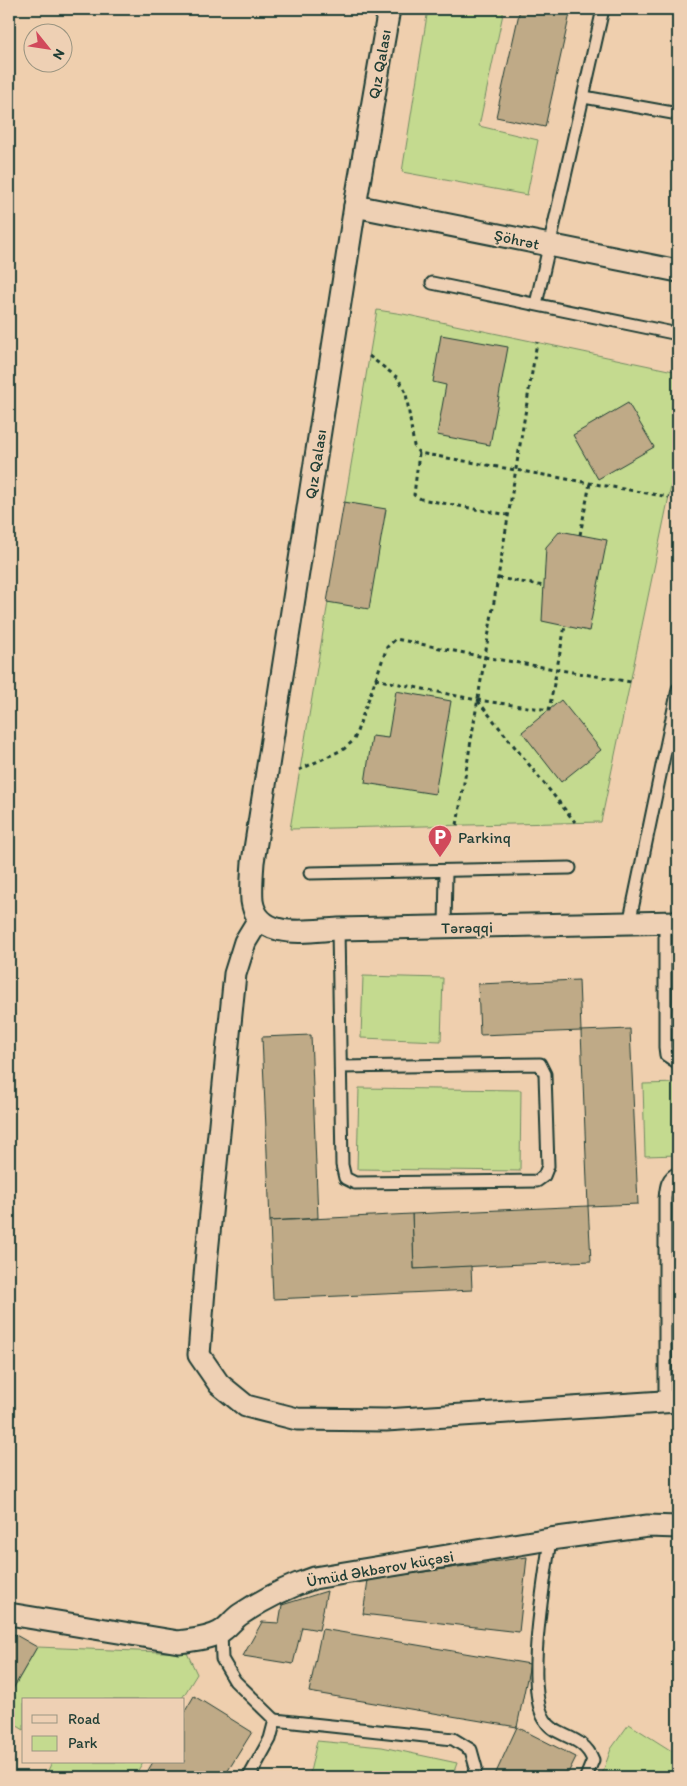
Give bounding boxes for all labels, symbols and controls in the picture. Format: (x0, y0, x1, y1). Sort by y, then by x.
north arrow (22, 22, 72, 72)
street label: Qız Qalası (364, 28, 395, 100)
text: N (49, 46, 69, 63)
street label: Şöhrət (492, 225, 541, 254)
street label: Qız Qalası (301, 428, 330, 500)
parking icon: Parkinq (427, 824, 453, 858)
place label: Parkinq (458, 828, 511, 847)
street label: Tərəqqi (441, 918, 493, 937)
street label: Ümüd Əkbərov küçəsi (305, 1546, 455, 1591)
legend (22, 1698, 185, 1764)
text: Road (68, 1710, 101, 1728)
text: Park (68, 1734, 98, 1752)

